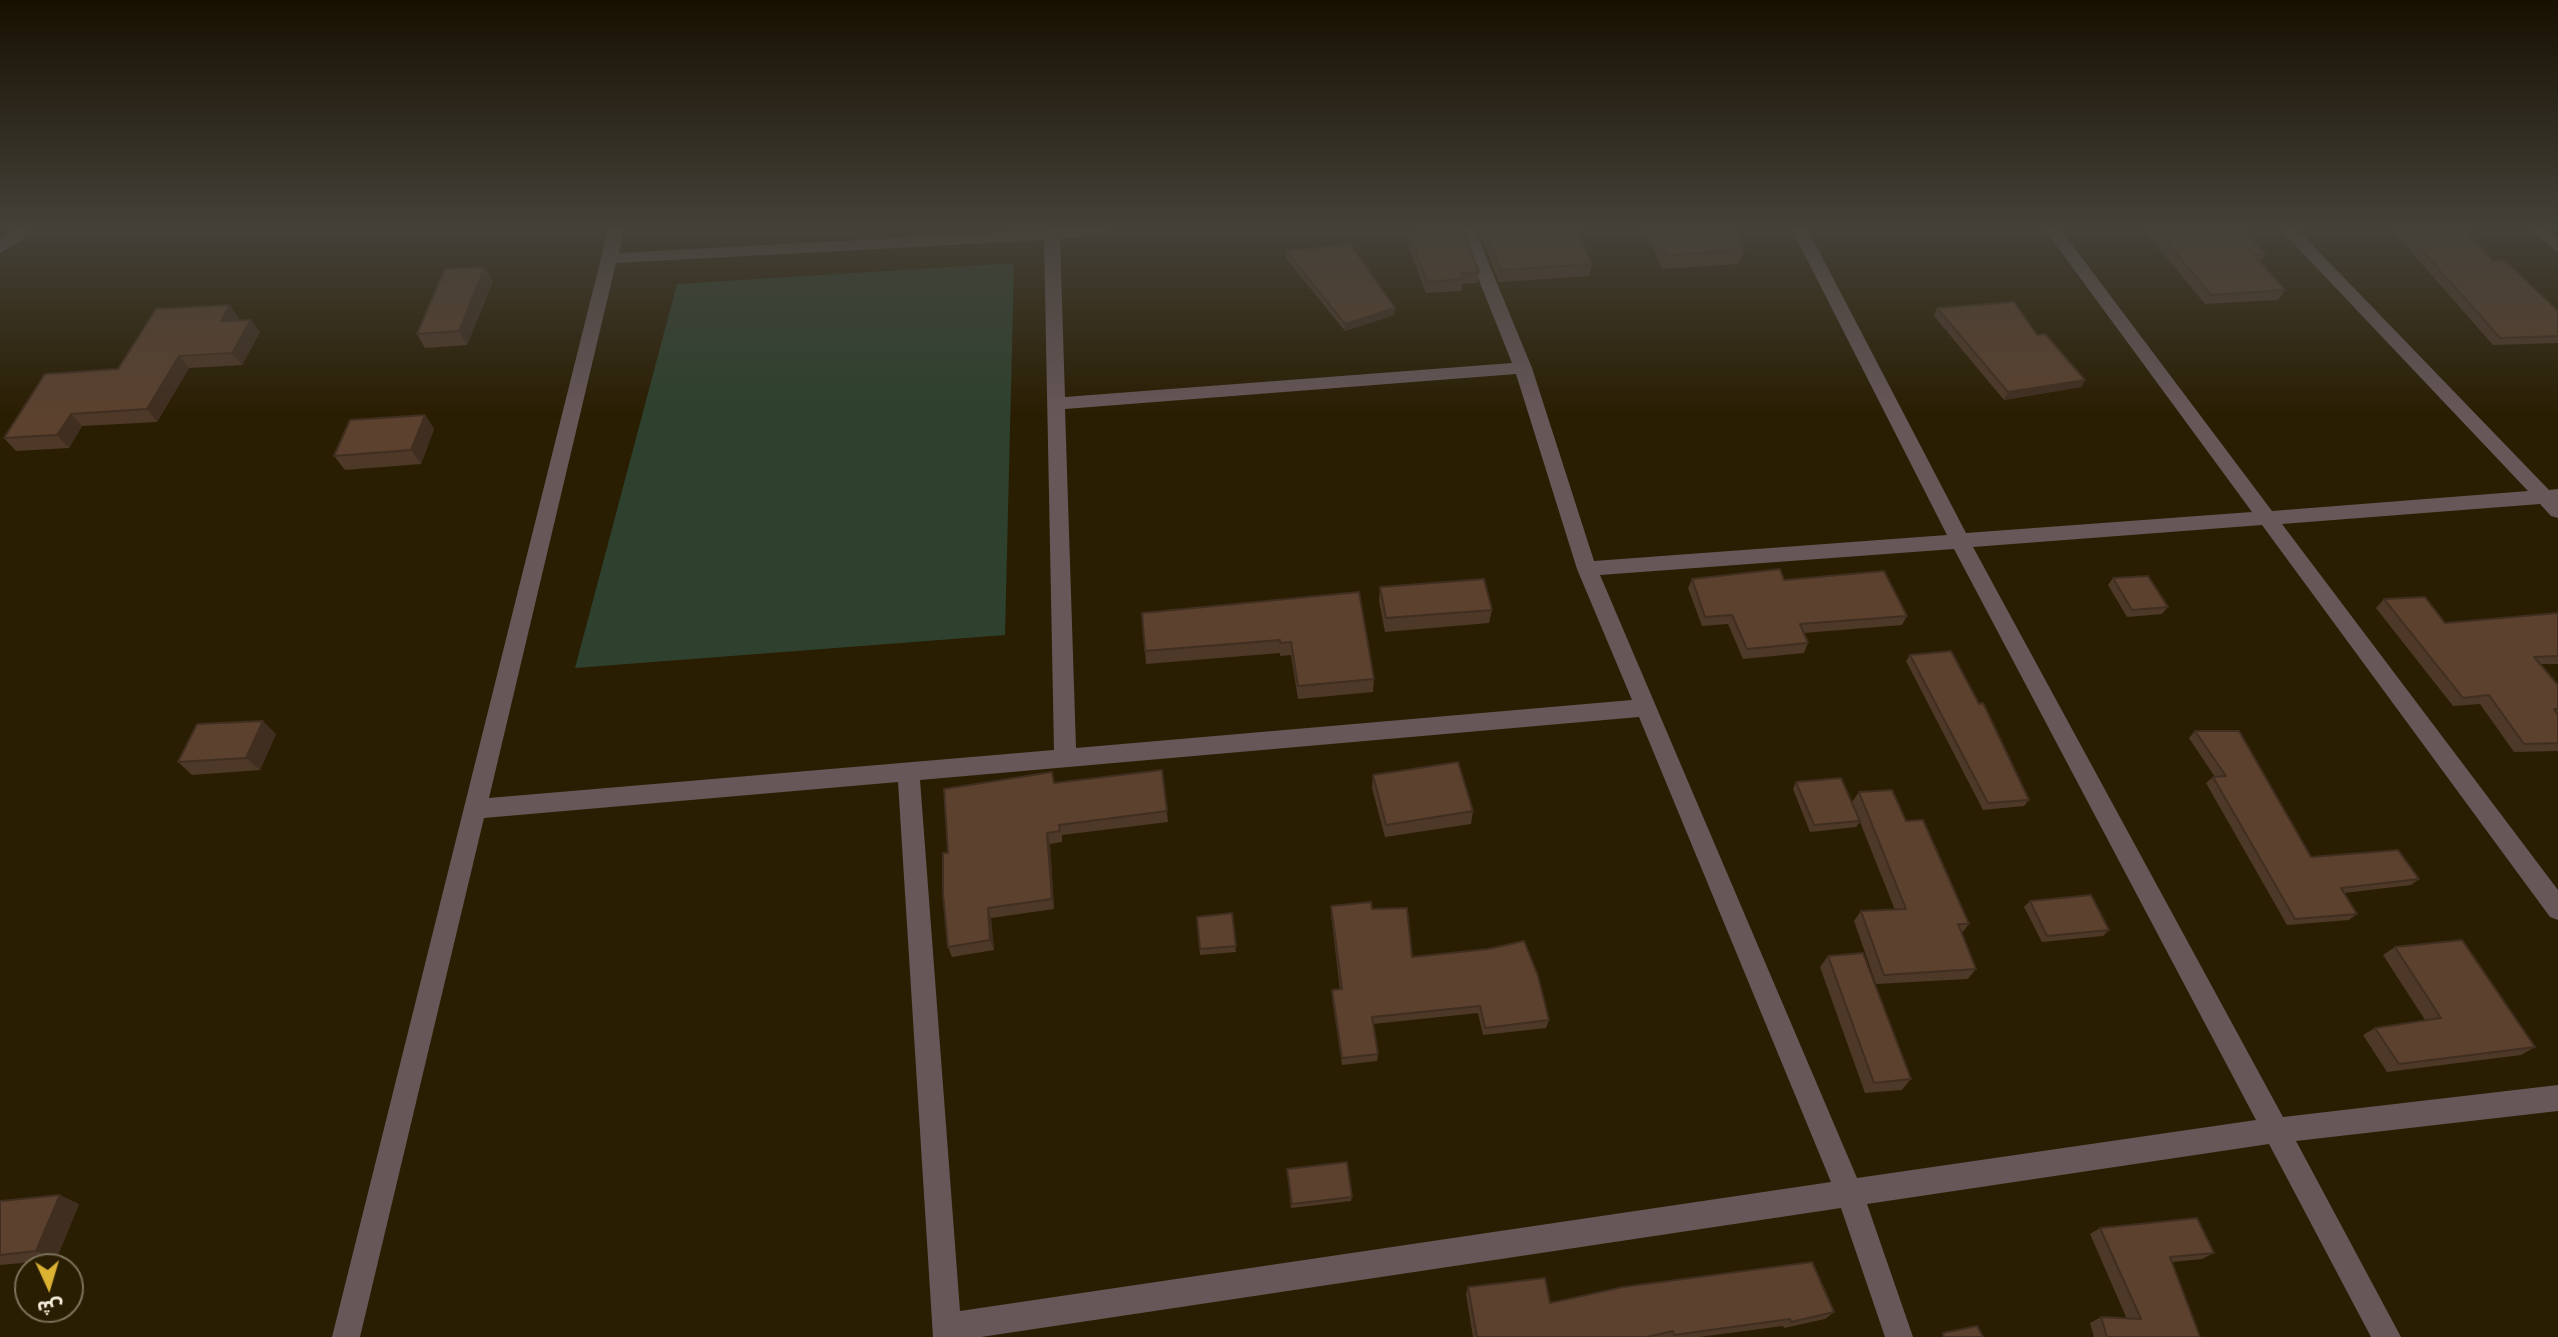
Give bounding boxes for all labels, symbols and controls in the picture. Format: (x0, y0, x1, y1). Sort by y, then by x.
north arrow (14, 1253, 84, 1323)
text: ش (37, 1295, 64, 1320)

